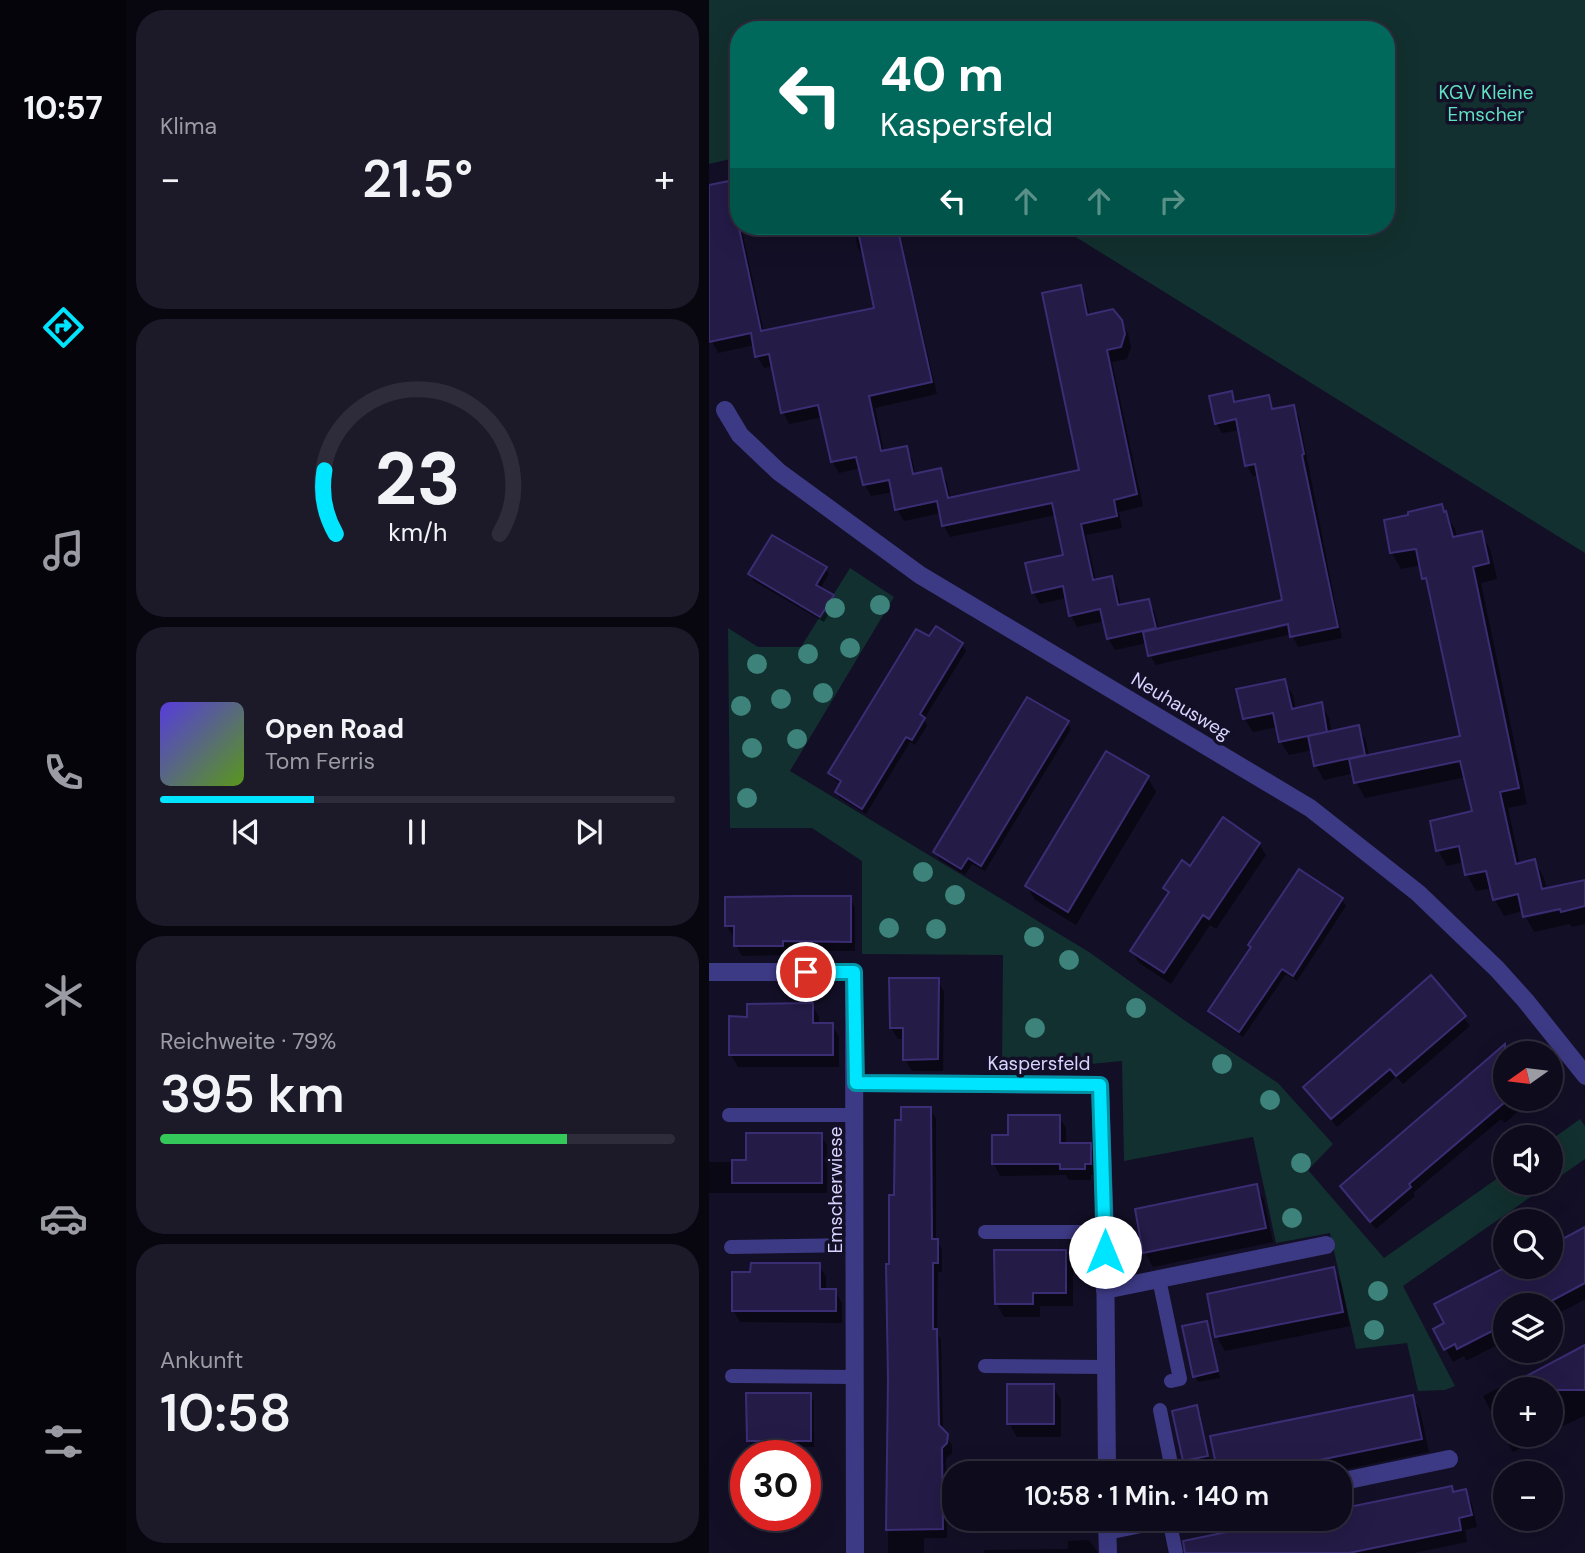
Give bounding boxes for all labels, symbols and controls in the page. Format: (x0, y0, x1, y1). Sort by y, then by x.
text: 40 m (880, 42, 1004, 106)
icon: left (765, 49, 856, 140)
park label: KGV Kleine Emscher (1439, 80, 1533, 127)
text: 10:57 (23, 87, 103, 129)
text: Kaspersfeld (880, 104, 1053, 146)
text: Klima (160, 111, 217, 141)
text: 21.5° (362, 145, 473, 213)
text: − (160, 154, 181, 204)
text: + (654, 154, 675, 204)
icon: left (934, 182, 972, 220)
icon: ahead (1007, 182, 1045, 220)
icon: ahead (1080, 182, 1118, 220)
icon: right (1153, 182, 1191, 220)
icon: directions (39, 303, 88, 352)
text: 23 (375, 432, 460, 527)
text: km/h (388, 516, 447, 549)
icon: music (39, 526, 88, 575)
street label: Neuhausweg (1127, 667, 1236, 746)
text: Open Road (265, 712, 404, 746)
text: Tom Ferris (265, 746, 375, 776)
icon: phone (39, 748, 88, 797)
icon: previous (227, 813, 265, 851)
icon: pause (398, 813, 436, 851)
icon: next (570, 813, 608, 851)
pin (776, 942, 836, 1002)
icon: arrive (787, 953, 825, 991)
icon: climate (39, 971, 88, 1020)
text: Reichweite · 79% (160, 1026, 336, 1056)
north arrow (1493, 1041, 1563, 1111)
map controls (1493, 1041, 1563, 1531)
street label: Kaspersfeld (988, 1051, 1090, 1076)
text: 395 km (160, 1060, 345, 1128)
button: sound (1493, 1125, 1563, 1195)
street label: Emscherwiese (823, 1127, 848, 1254)
icon: car (39, 1194, 88, 1243)
button: search (1493, 1209, 1563, 1279)
position arrow (1068, 1215, 1142, 1289)
button: layers (1493, 1293, 1563, 1363)
text: Ankunft (160, 1345, 243, 1375)
button: + (1493, 1377, 1563, 1447)
text: 10:58 (160, 1379, 291, 1447)
icon: filters (39, 1417, 88, 1466)
speed limit sign: 30 (730, 1440, 821, 1531)
button: − (1493, 1461, 1563, 1531)
text: 10:58 · 1 Min. · 140 m (1025, 1479, 1269, 1513)

